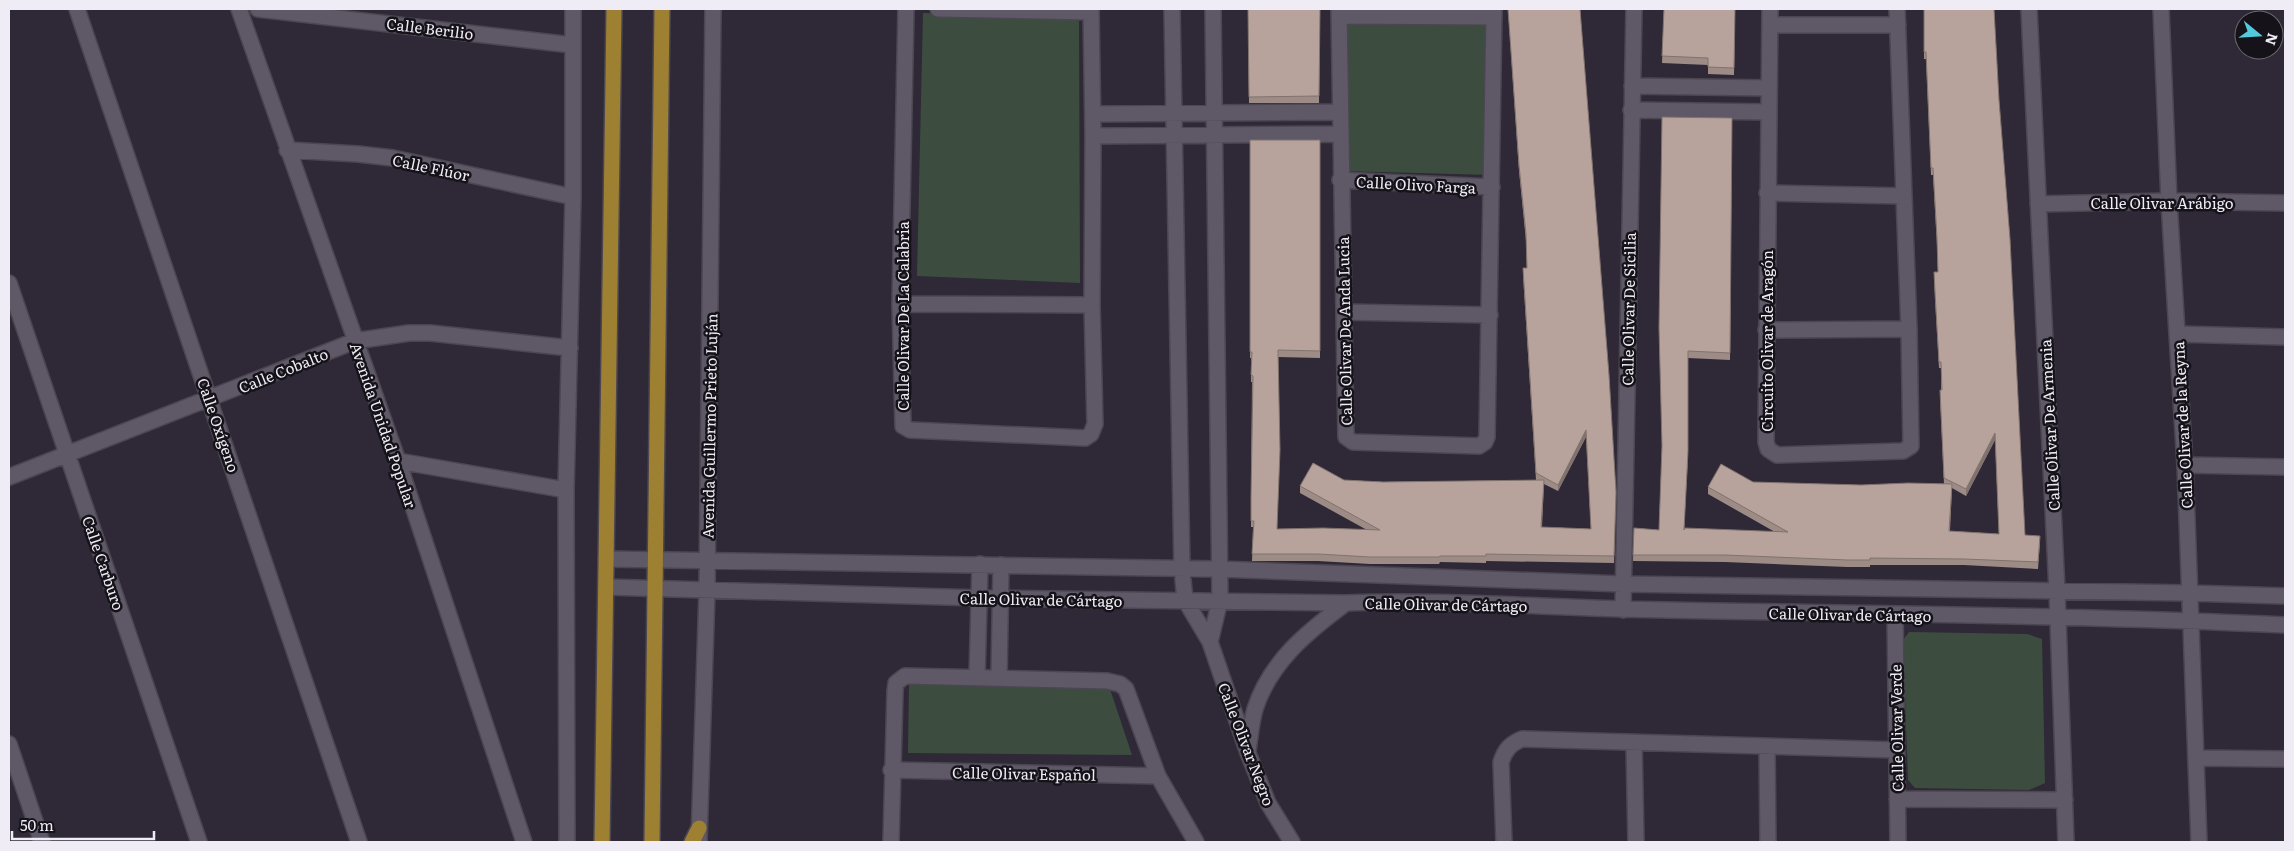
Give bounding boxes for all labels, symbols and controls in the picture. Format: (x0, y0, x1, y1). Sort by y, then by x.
north arrow (2234, 10, 2284, 60)
street label: Calle Berilio (385, 11, 475, 45)
text: N (2261, 31, 2284, 48)
street label: Calle Flúor (390, 148, 472, 186)
street label: Calle Olivo Farga (1355, 169, 1478, 199)
street label: Calle Olivar Arábigo (2090, 191, 2234, 214)
street label: Calle Olivar De La Calabria (891, 220, 914, 411)
street label: Calle Olivar De Sicilia (1615, 231, 1641, 386)
street label: Calle Olivar De Anda Lucia (1331, 235, 1357, 426)
street label: Circuito Olivar de Aragón (1755, 250, 1778, 432)
street label: Avenida Guillermo Prieto Luján (696, 313, 722, 539)
street label: Calle Olivar De Armenia (2033, 338, 2065, 511)
street label: Avenida Unidad Popular (345, 339, 423, 511)
street label: Calle Olivar de la Reyna (2166, 340, 2198, 509)
street label: Calle Cobalto (235, 342, 331, 398)
street label: Calle Oxígeno (192, 375, 246, 475)
street label: Calle Carburo (77, 513, 131, 613)
street label: Calle Olivar de Cártago (959, 586, 1123, 612)
street label: Calle Olivar de Cártago (1364, 591, 1528, 617)
street label: Calle Olivar de Cártago (1768, 601, 1932, 627)
street label: Calle Olivar Verde (1883, 664, 1909, 792)
street label: Calle Olivar Negro (1213, 679, 1281, 809)
street label: Calle Olivar Español (952, 760, 1096, 786)
scale bar (12, 808, 155, 840)
text: 50 m (20, 813, 54, 836)

